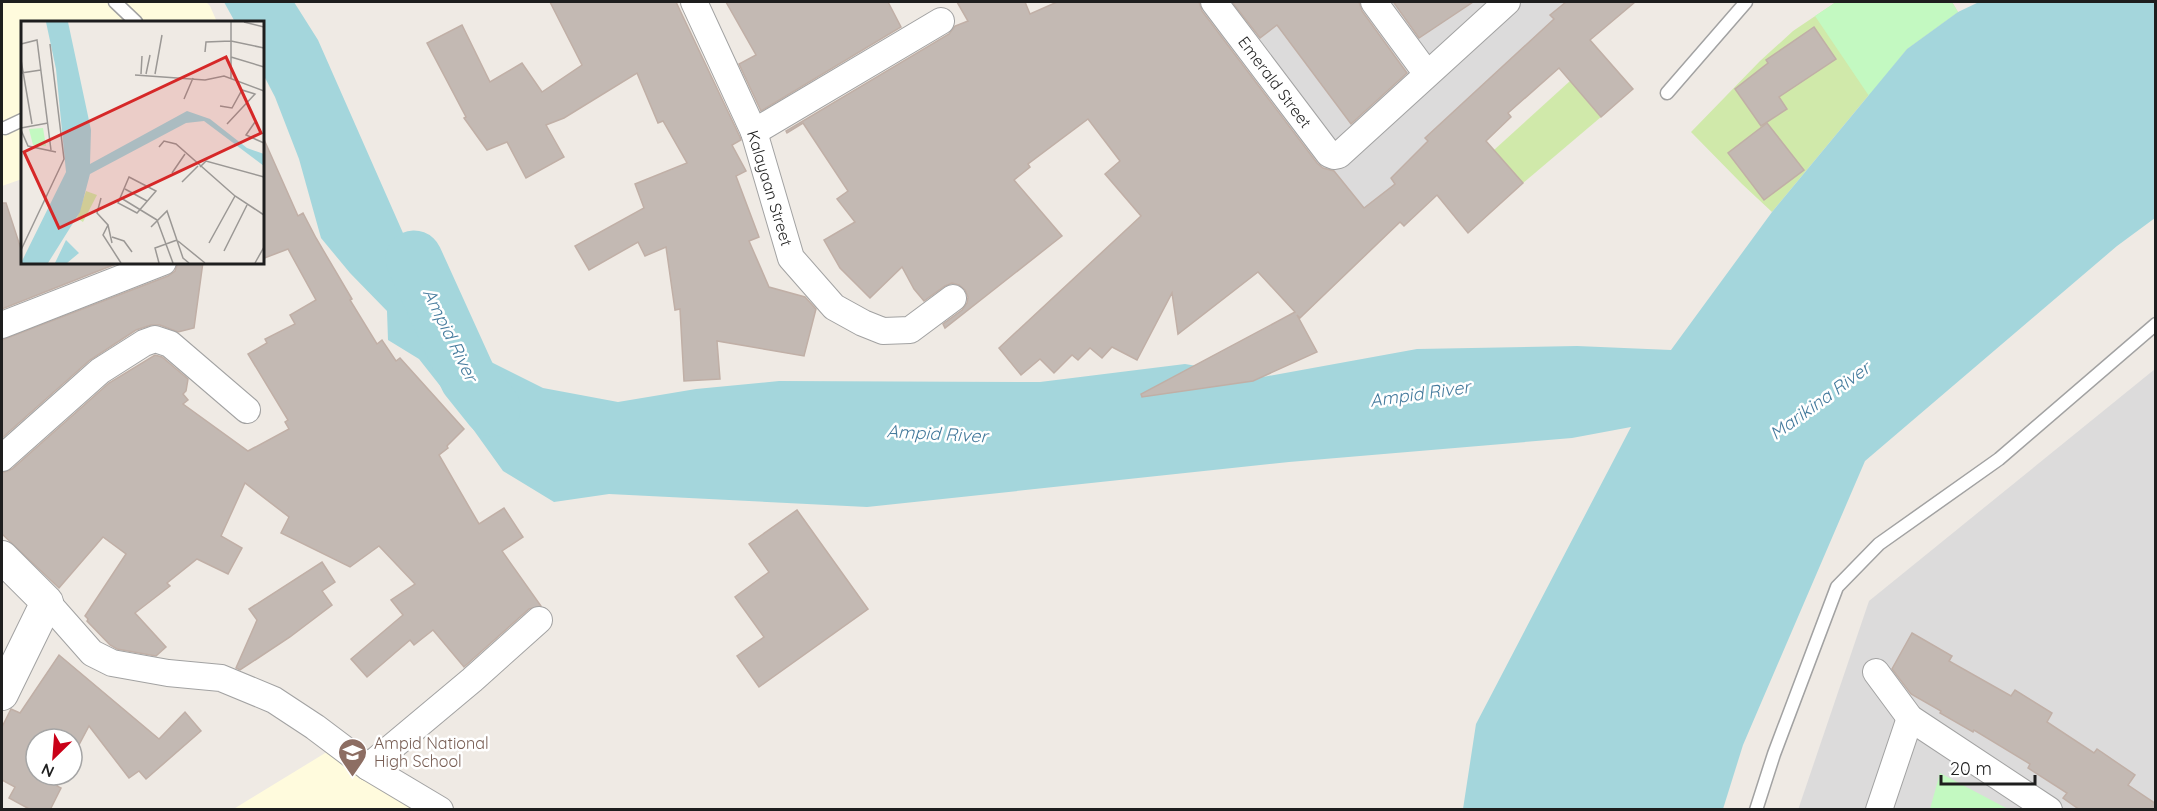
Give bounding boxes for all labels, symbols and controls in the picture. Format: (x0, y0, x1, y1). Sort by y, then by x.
inset map (21, 21, 264, 264)
street label: Emerald Street (1234, 32, 1316, 132)
street label: Kalayaan Street (743, 128, 797, 248)
water label: Ampid River (418, 284, 484, 387)
water label: Marikina River (1765, 355, 1876, 445)
water label: Ampid River (1368, 375, 1474, 412)
water label: Ampid River (886, 419, 990, 448)
north arrow (24, 727, 84, 787)
place label: Ampid National High School (374, 733, 489, 771)
school or university icon: Ampid National High School (337, 736, 369, 778)
scale bar (1941, 748, 2036, 786)
text: 20 m (1950, 757, 1992, 780)
text: N (38, 759, 57, 782)

